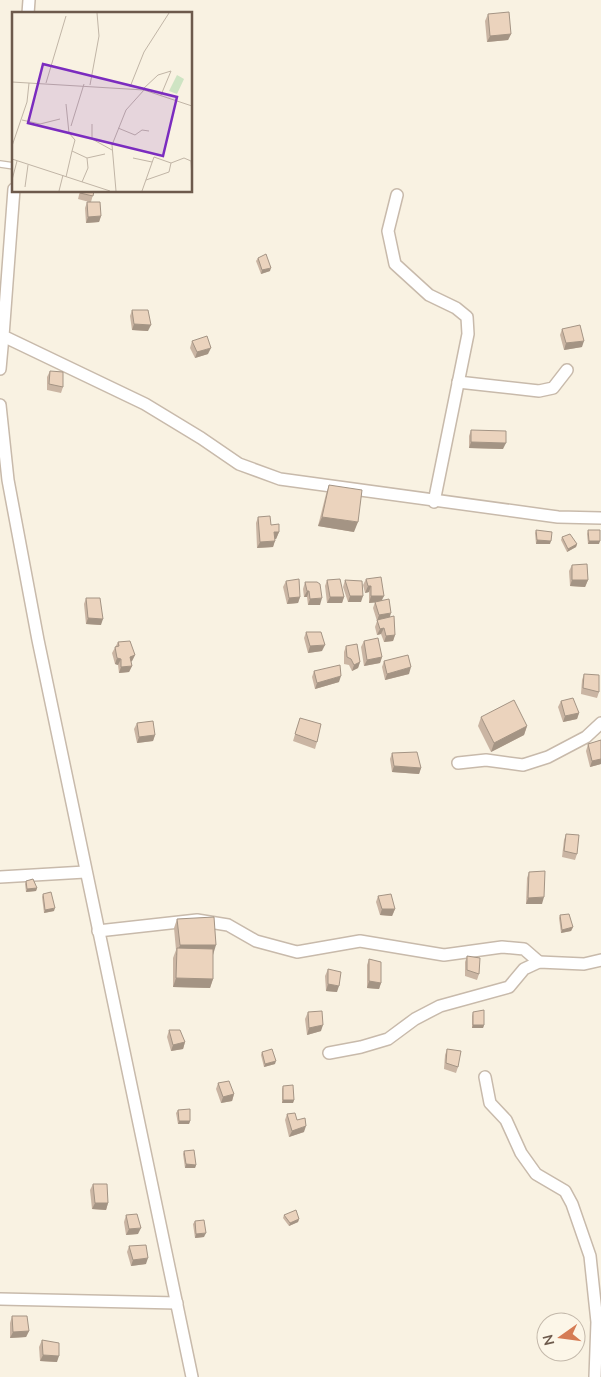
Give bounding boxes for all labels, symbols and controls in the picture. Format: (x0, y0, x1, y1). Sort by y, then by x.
inset map (12, 12, 192, 192)
north arrow (536, 1312, 586, 1362)
text: N (538, 1333, 558, 1347)

